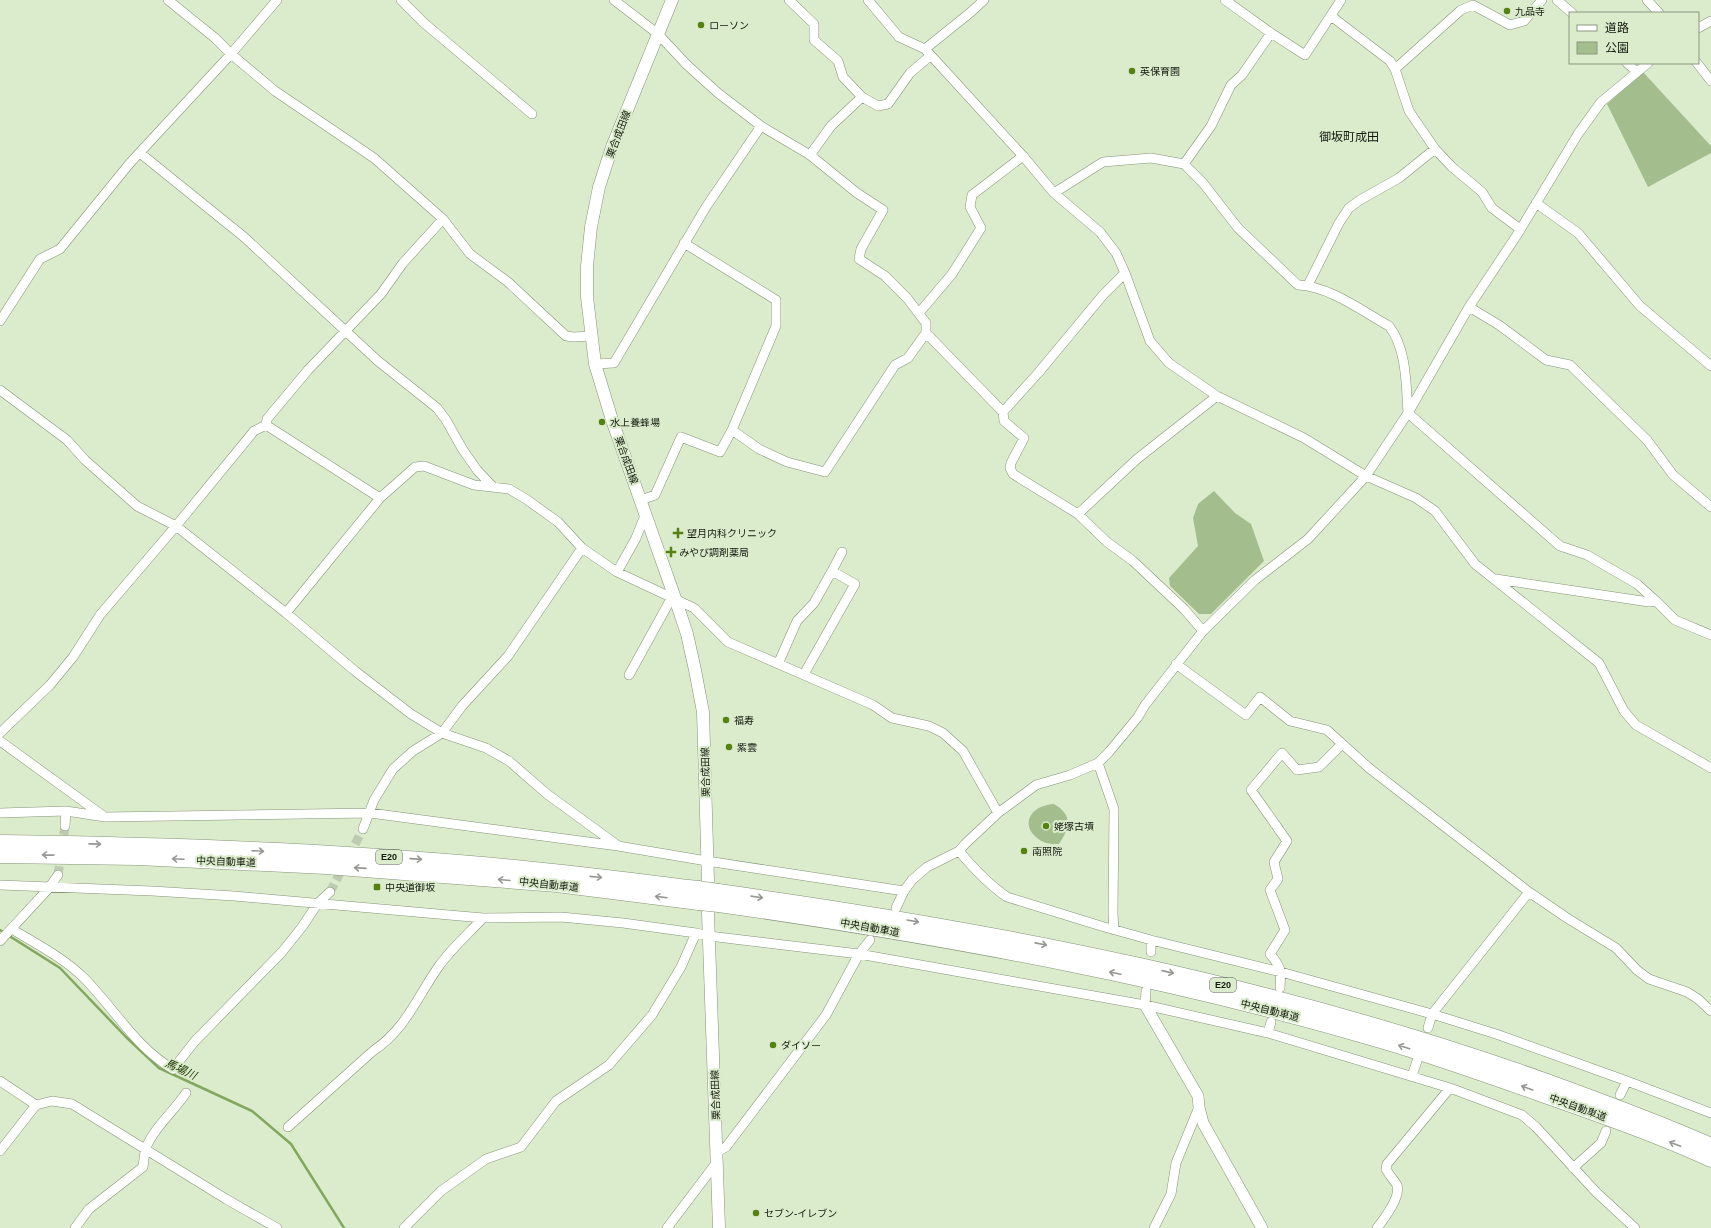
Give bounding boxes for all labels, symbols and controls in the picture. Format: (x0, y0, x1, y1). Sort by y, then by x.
marker: 九品寺 (1502, 6, 1512, 16)
place label: 九品寺 (1515, 6, 1545, 17)
legend (1569, 12, 1699, 64)
marker: ローソン (696, 20, 706, 30)
place label: ローソン (709, 20, 749, 31)
text: 道路 (1605, 21, 1629, 35)
text: 公園 (1605, 41, 1629, 55)
marker: 英保育園 (1127, 66, 1137, 76)
place label: 英保育園 (1140, 66, 1180, 77)
street label: 栗合成田線 (604, 109, 633, 159)
district label: 御坂町成田 (1319, 130, 1379, 144)
marker: 水上養蜂場 (597, 417, 607, 427)
place label: 水上養蜂場 (610, 417, 660, 428)
street label: 栗合成田線 (613, 435, 640, 486)
marker: 望月内科クリニック (672, 527, 684, 539)
place label: 望月内科クリニック (687, 528, 777, 539)
marker: みやび調剤薬局 (666, 547, 676, 557)
place label: みやび調剤薬局 (679, 547, 749, 558)
marker: 福寿 (721, 715, 731, 725)
place label: 福寿 (734, 715, 754, 726)
marker: 紫雲 (724, 742, 734, 752)
place label: 紫雲 (737, 742, 757, 753)
street label: 栗合成田線 (700, 747, 711, 797)
marker: 姥塚古墳 (1041, 821, 1051, 831)
place label: 姥塚古墳 (1054, 821, 1094, 832)
one-way arrow (88, 840, 101, 848)
marker: 南照院 (1019, 846, 1029, 856)
place label: 南照院 (1032, 846, 1062, 857)
one-way arrow (251, 847, 264, 854)
road number: E20 (376, 850, 402, 864)
one-way arrow (42, 851, 55, 859)
one-way arrow (172, 855, 185, 863)
street label: 中央自動車道 (196, 855, 256, 868)
one-way arrow (409, 856, 422, 863)
one-way arrow (354, 865, 367, 872)
one-way arrow (589, 874, 602, 881)
one-way arrow (498, 876, 511, 883)
street label: 中央自動車道 (519, 876, 579, 893)
marker: 中央道御坂 (372, 882, 382, 892)
place label: 中央道御坂 (385, 882, 435, 893)
one-way arrow (655, 893, 668, 901)
one-way arrow (750, 893, 763, 901)
street label: 中央自動車道 (839, 917, 900, 938)
one-way arrow (906, 917, 919, 925)
one-way arrow (1034, 941, 1047, 949)
one-way arrow (1161, 968, 1174, 976)
one-way arrow (1109, 969, 1122, 977)
road number: E20 (1210, 978, 1236, 992)
street label: 中央自動車道 (1239, 998, 1300, 1023)
marker: ダイソー (768, 1040, 778, 1050)
place label: ダイソー (781, 1040, 821, 1051)
one-way arrow (1398, 1043, 1411, 1050)
water label: 馬場川 (164, 1057, 199, 1082)
street label: 栗合成田線 (709, 1070, 722, 1120)
one-way arrow (1521, 1084, 1533, 1092)
street label: 中央自動車道 (1548, 1092, 1608, 1123)
one-way arrow (1669, 1139, 1681, 1147)
marker: セブン-イレブン (751, 1208, 761, 1218)
place label: セブン-イレブン (764, 1208, 837, 1219)

